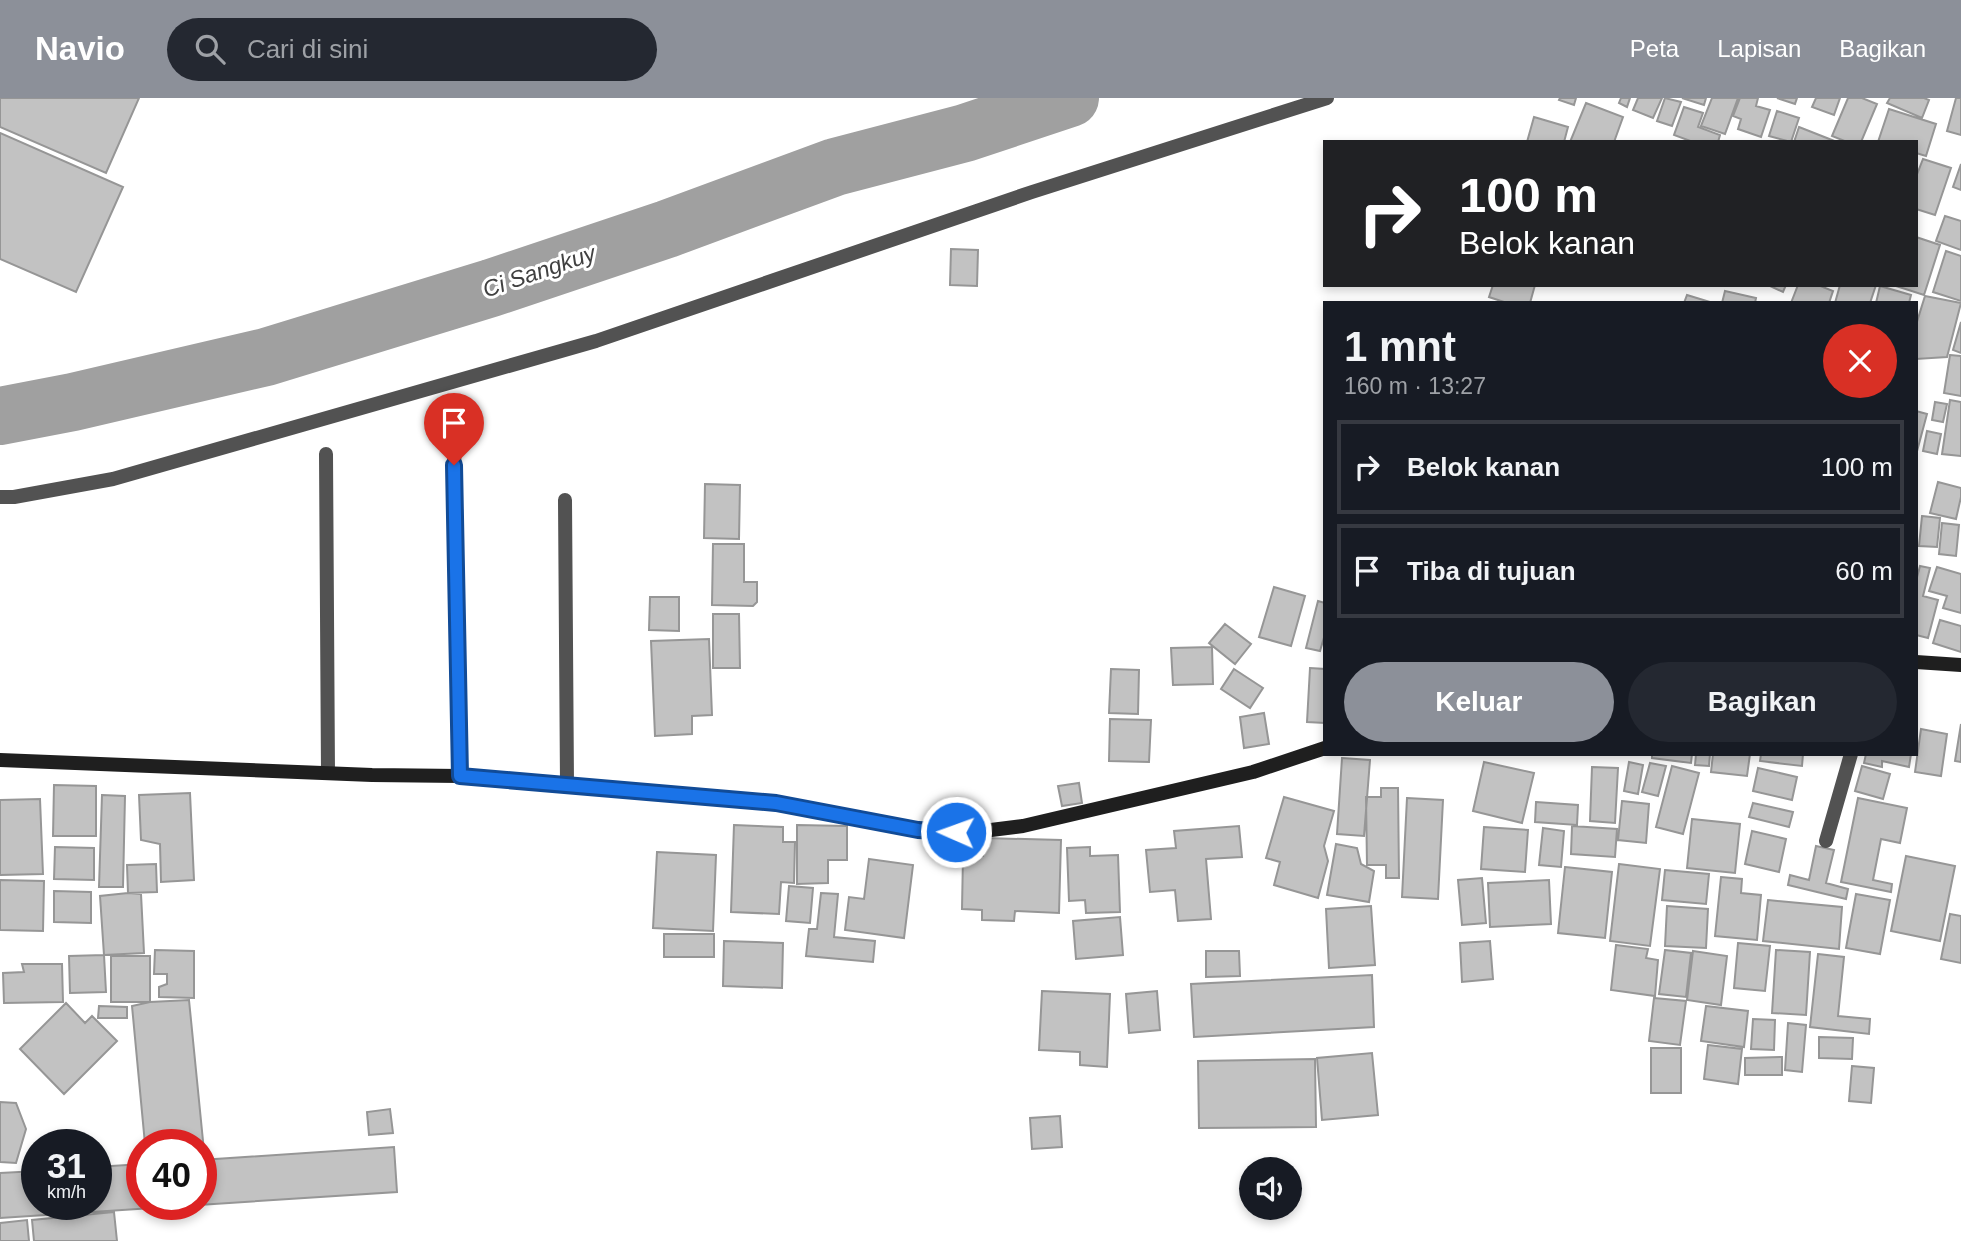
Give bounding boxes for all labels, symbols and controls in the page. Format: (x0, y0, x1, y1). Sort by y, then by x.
search box (167, 18, 657, 81)
text: Navio (35, 30, 125, 67)
icon: search (191, 30, 229, 68)
text: Cari di sini (247, 34, 368, 64)
text: Peta (1630, 35, 1679, 62)
text: Lapisan (1717, 35, 1801, 62)
text: Bagikan (1839, 35, 1926, 62)
icon: right (1344, 168, 1435, 259)
text: 100 m (1459, 168, 1598, 222)
text: Belok kanan (1459, 225, 1635, 261)
water label: Ci Sangkuy (479, 239, 600, 302)
text: 1 mnt (1344, 323, 1456, 370)
button: close (1823, 324, 1897, 398)
text: 160 m · 13:27 (1344, 373, 1486, 399)
pin (424, 393, 484, 465)
icon: arrive (435, 404, 473, 442)
icon: right (1348, 448, 1386, 486)
text: Belok kanan (1407, 452, 1560, 482)
text: 100 m (1821, 452, 1893, 482)
icon: arrive (1348, 552, 1386, 590)
text: Tiba di tujuan (1407, 556, 1576, 586)
text: 60 m (1835, 556, 1893, 586)
button: Keluar (1344, 662, 1614, 742)
button: Bagikan (1628, 662, 1897, 742)
position arrow (919, 795, 993, 869)
speed limit sign: 40 (126, 1129, 217, 1220)
text: 31 (47, 1146, 86, 1185)
map controls (1239, 1157, 1302, 1220)
button: sound (1239, 1157, 1302, 1220)
text: km/h (47, 1182, 86, 1202)

